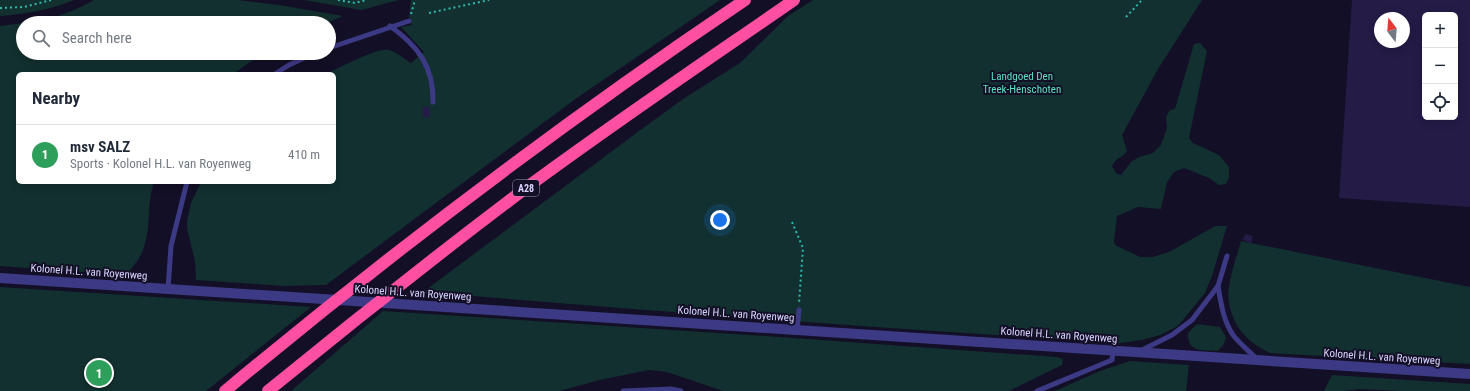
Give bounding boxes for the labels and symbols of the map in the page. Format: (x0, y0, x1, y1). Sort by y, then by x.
north arrow (1374, 12, 1410, 48)
park label: Landgoed Den Treek-Henschoten (983, 70, 1061, 96)
road number: A28 (513, 180, 539, 196)
your location (710, 210, 730, 230)
street label: Kolonel H.L. van Royenweg (30, 261, 148, 283)
street label: Kolonel H.L. van Royenweg (354, 282, 472, 304)
street label: Kolonel H.L. van Royenweg (677, 303, 795, 325)
street label: Kolonel H.L. van Royenweg (1000, 324, 1118, 346)
street label: Kolonel H.L. van Royenweg (1323, 346, 1441, 368)
pin: 1 (86, 358, 112, 388)

